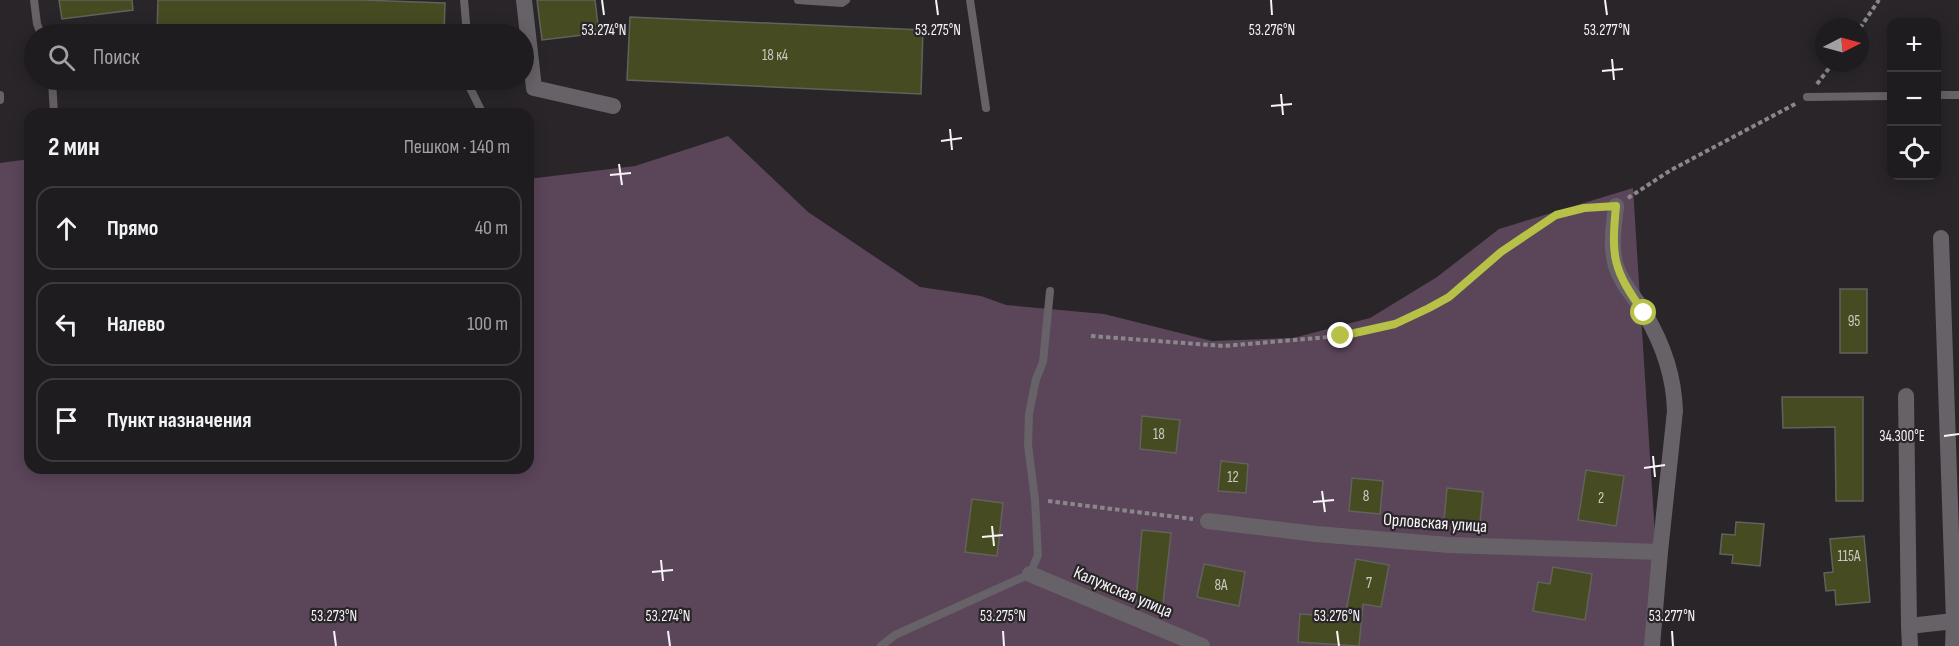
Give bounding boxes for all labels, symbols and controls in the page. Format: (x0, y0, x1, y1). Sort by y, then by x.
north arrow (1815, 18, 1869, 72)
map controls (1887, 18, 1941, 180)
button: + (1887, 18, 1941, 72)
text: 53.274°N (582, 21, 626, 40)
text: 53.275°N (915, 21, 961, 40)
text: 53.276°N (1249, 21, 1295, 40)
text: 53.277°N (1584, 21, 1630, 40)
search box (24, 24, 534, 90)
icon: search (45, 41, 78, 74)
text: Поиск (93, 44, 139, 71)
house number: 18 к4 (762, 46, 788, 65)
button: − (1887, 72, 1941, 126)
button: locate (1887, 126, 1941, 180)
text: 2 мин (48, 132, 100, 163)
text: Пешком · 140 m (404, 135, 510, 159)
icon: ahead (50, 212, 83, 245)
text: Прямо (107, 215, 158, 242)
text: 40 m (475, 216, 508, 240)
route start (1630, 299, 1656, 325)
icon: left (50, 308, 83, 341)
text: Налево (107, 311, 165, 338)
text: 100 m (467, 312, 508, 336)
house number: 95 (1848, 312, 1860, 331)
route end (1327, 322, 1353, 348)
icon: arrive (50, 404, 83, 437)
text: Пункт назначения (107, 407, 251, 434)
house number: 18 (1153, 425, 1165, 444)
text: 34.300°E (1879, 427, 1925, 446)
house number: 12 (1227, 468, 1239, 487)
house number: 8 (1363, 487, 1369, 506)
house number: 2 (1598, 489, 1604, 508)
street label: Орловская улица (1382, 509, 1488, 537)
house number: 115А (1838, 547, 1861, 566)
street label: Калужская улица (1070, 562, 1176, 622)
house number: 7 (1366, 574, 1372, 593)
house number: 8А (1215, 576, 1228, 595)
text: 53.273°N (311, 607, 357, 626)
text: 53.274°N (646, 607, 690, 626)
text: 53.275°N (980, 607, 1026, 626)
text: 53.276°N (1314, 607, 1360, 626)
text: 53.277°N (1649, 607, 1695, 626)

